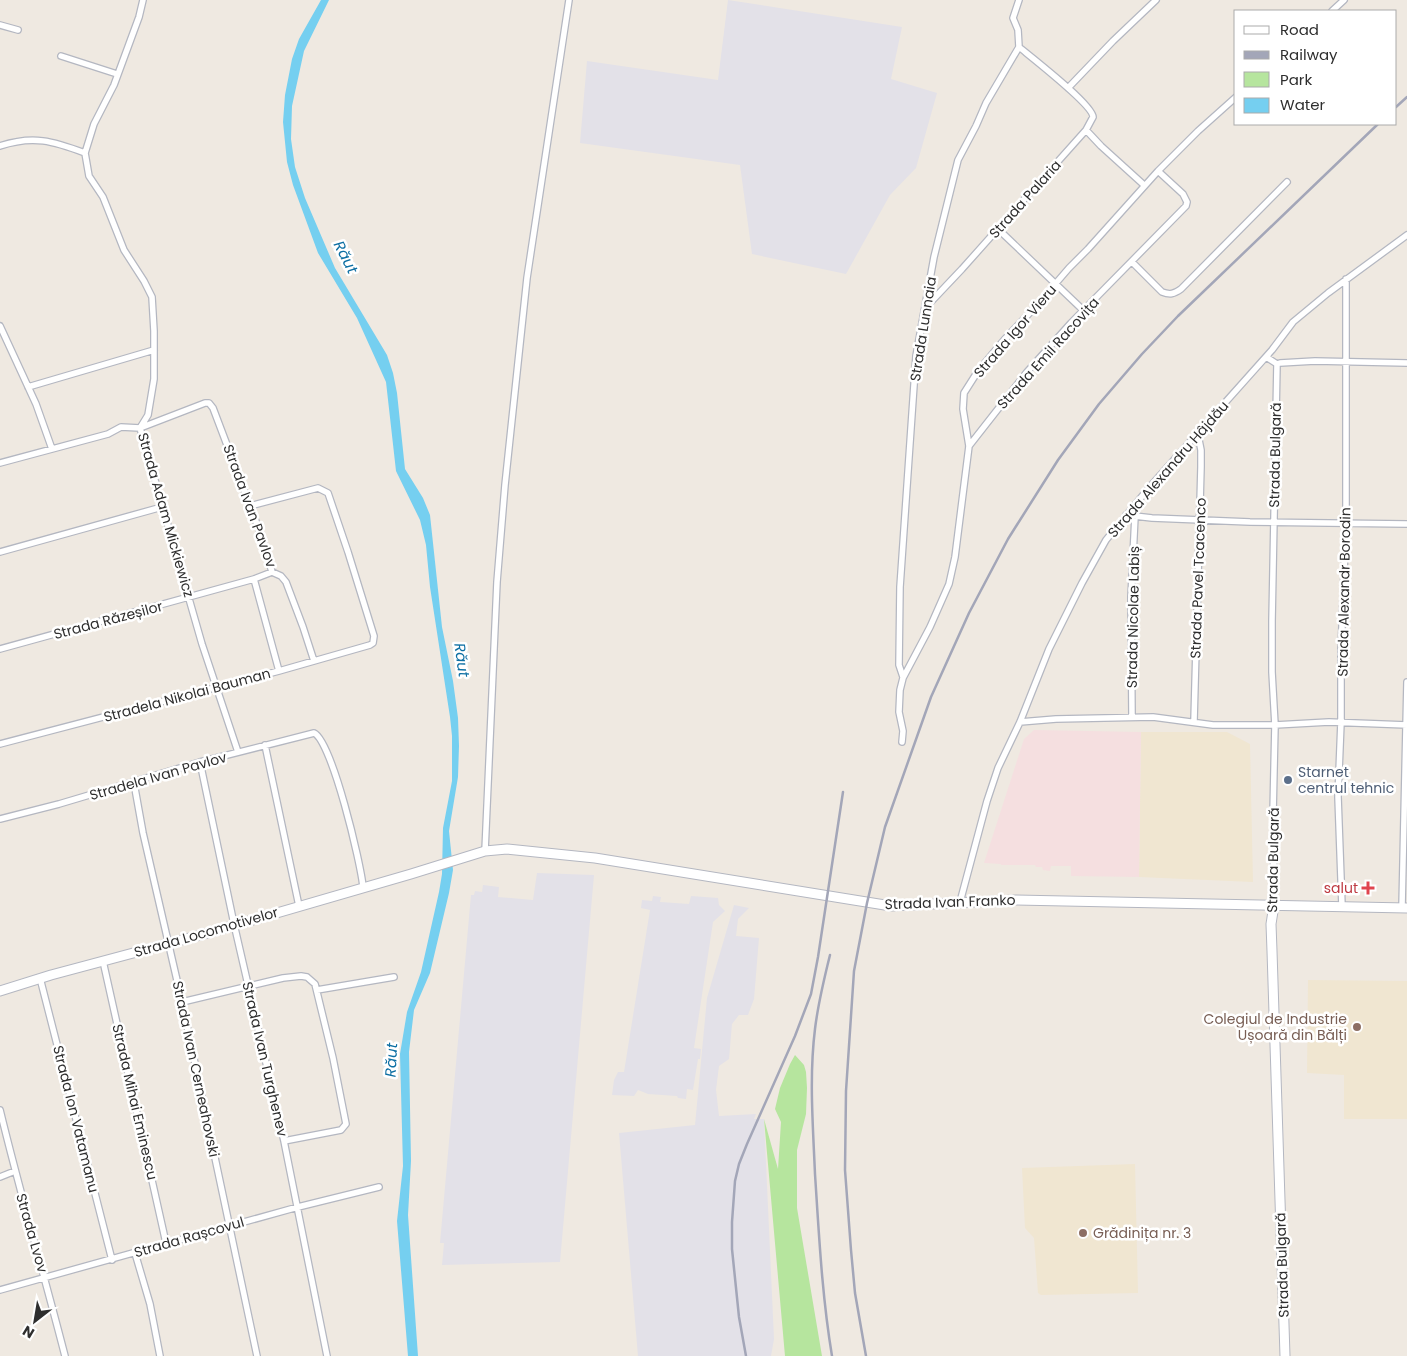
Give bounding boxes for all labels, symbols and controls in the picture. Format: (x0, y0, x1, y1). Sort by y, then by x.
legend (1234, 10, 1397, 125)
text: Road (1280, 19, 1319, 40)
text: Railway (1280, 44, 1338, 65)
text: Park (1280, 69, 1312, 90)
text: Water (1280, 94, 1326, 115)
street label: Strada Palaria (984, 155, 1066, 243)
water label: Răut (329, 237, 363, 278)
street label: Strada Lunnaia (905, 275, 941, 383)
street label: Strada Igor Vieru (969, 280, 1061, 382)
street label: Strada Emil Racovița (992, 293, 1104, 413)
street label: Strada Alexandru Hâjdău (1103, 396, 1233, 542)
street label: Strada Bulgară (1264, 402, 1286, 508)
street label: Strada Adam Mickiewicz (133, 430, 199, 600)
street label: Strada Ivan Pavlov (218, 442, 282, 571)
street label: Strada Pavel Tcacenco (1185, 497, 1211, 659)
street label: Strada Alexandr Borodin (1333, 507, 1355, 677)
street label: Strada Nicolae Labiș (1122, 546, 1144, 688)
street label: Strada Răzeșilor (51, 596, 165, 644)
water label: Răut (449, 642, 475, 679)
street label: Stradela Nikolai Bauman (101, 663, 273, 727)
street label: Stradela Ivan Pavlov (87, 747, 229, 805)
place label: Starnet centrul tehnic (1298, 762, 1394, 798)
marker: Starnet centrul tehnic (1282, 774, 1294, 786)
street label: Strada Bulgară (1262, 807, 1284, 913)
place label: salut (1324, 878, 1358, 898)
marker: salut (1362, 882, 1374, 894)
street label: Strada Ivan Franko (884, 890, 1016, 914)
street label: Strada Locomotivelor (132, 902, 280, 962)
street label: Strada Ivan Cerneahovski (168, 979, 224, 1159)
street label: Strada Ivan Turghenev (237, 980, 293, 1139)
place label: Colegiul de Industrie Ușoară din Bălți (1204, 1009, 1347, 1045)
marker: Colegiul de Industrie Ușoară din Bălți (1351, 1021, 1363, 1033)
street label: Strada Mihai Eminescu (107, 1022, 163, 1182)
water label: Răut (380, 1042, 402, 1078)
street label: Strada Ion Vatamanu (48, 1043, 104, 1195)
street label: Strada Lvov (11, 1191, 53, 1275)
street label: Strada Rașcovul (132, 1212, 246, 1262)
street label: Strada Bulgară (1270, 1212, 1294, 1318)
place label: Grădinița nr. 3 (1093, 1223, 1191, 1243)
marker: Grădinița nr. 3 (1077, 1227, 1089, 1239)
north arrow (10, 1296, 60, 1346)
text: N (19, 1321, 38, 1343)

